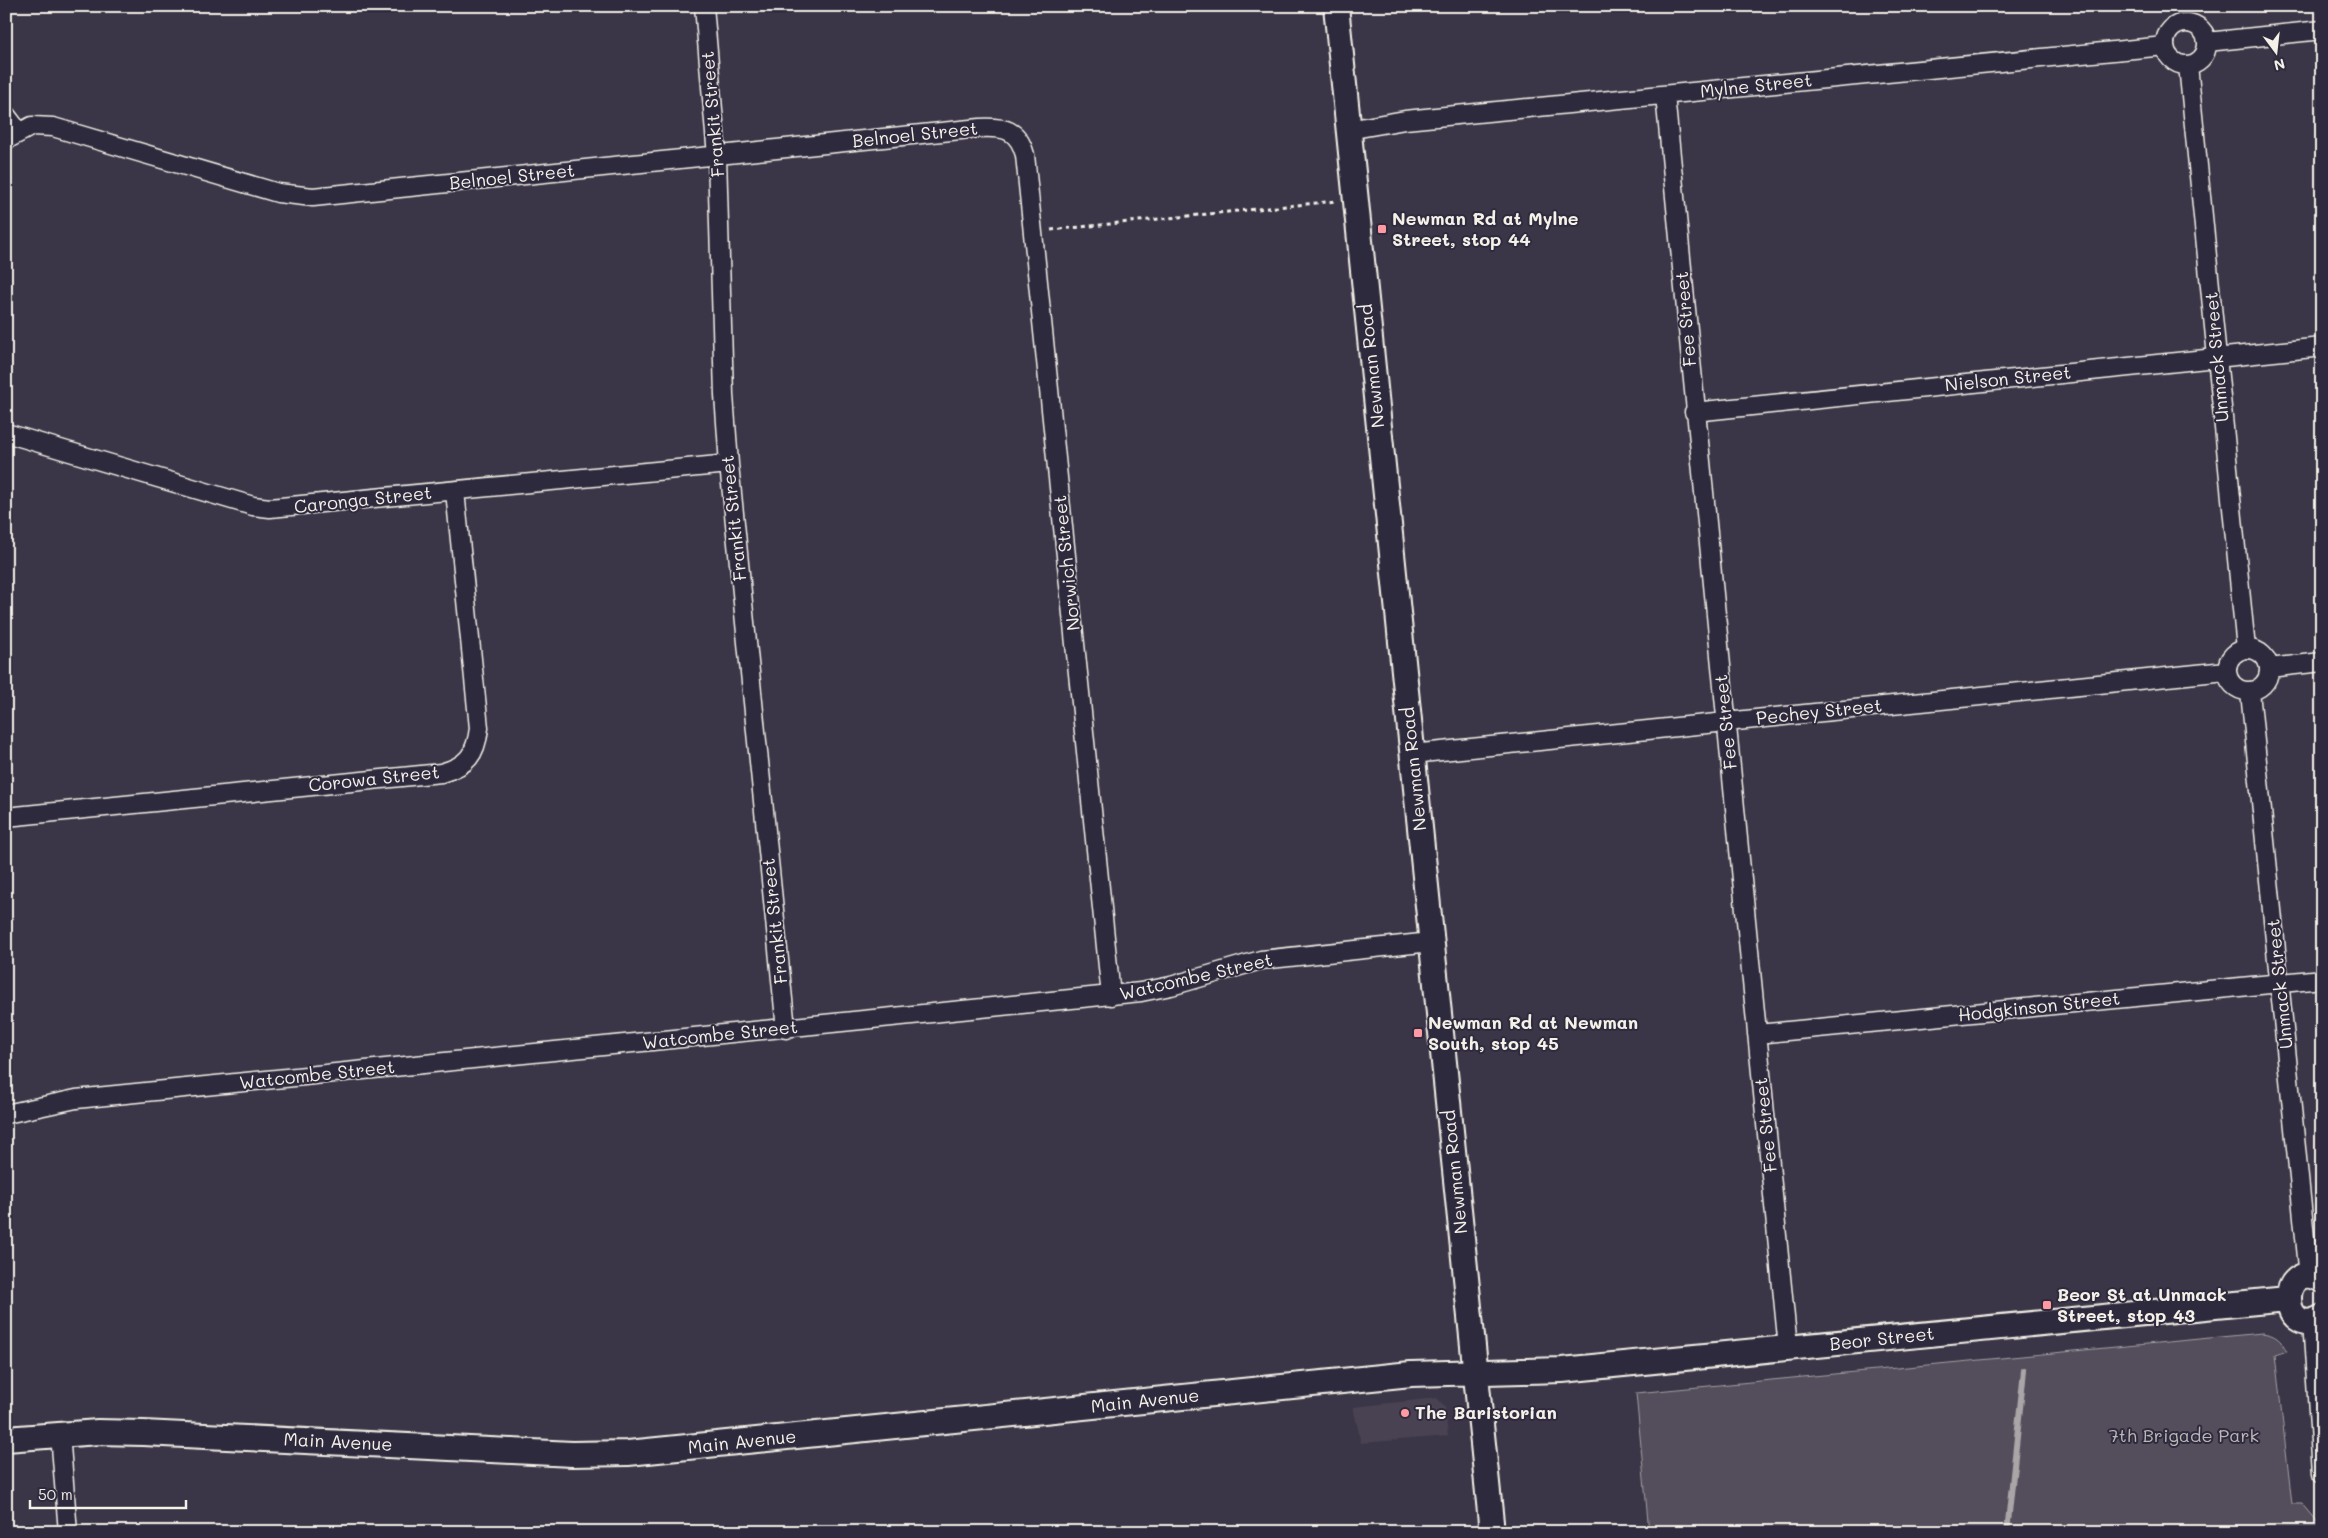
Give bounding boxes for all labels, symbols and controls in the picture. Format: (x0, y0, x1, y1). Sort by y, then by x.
north arrow (2250, 28, 2300, 78)
street label: Frankit Street (695, 50, 729, 178)
text: N (2272, 54, 2287, 76)
street label: Mylne Street (1699, 67, 1813, 103)
street label: Belnoel Street (851, 115, 979, 153)
street label: Belnoel Street (448, 157, 576, 195)
place label: Newman Rd at Mylne Street, stop 44 (1392, 206, 1579, 251)
marker: Newman Rd at Mylne Street, stop 44 (1376, 223, 1388, 235)
street label: Fee Street (1669, 271, 1701, 368)
street label: Unmack Street (2198, 291, 2234, 423)
street label: Newman Road (1353, 303, 1389, 429)
street label: Nielson Street (1944, 359, 2072, 397)
street label: Frankit Street (714, 454, 752, 582)
street label: Caronga Street (293, 480, 433, 518)
street label: Norwich Street (1047, 494, 1085, 632)
street label: Fee Street (1708, 673, 1742, 771)
street label: Pechey Street (1755, 692, 1883, 730)
street label: Newman Road (1395, 706, 1431, 832)
street label: Corowa Street (307, 759, 441, 797)
street label: Frankit Street (755, 857, 793, 985)
street label: Unmack Street (2260, 918, 2298, 1050)
street label: Watcombe Street (1117, 947, 1275, 1005)
street label: Hodgkinson Street (1957, 986, 2121, 1026)
place label: Newman Rd at Newman South, stop 45 (1428, 1010, 1638, 1055)
street label: Watcombe Street (641, 1014, 799, 1054)
marker: Newman Rd at Newman South, stop 45 (1412, 1027, 1424, 1039)
street label: Watcombe Street (238, 1054, 396, 1094)
street label: Fee Street (1748, 1076, 1782, 1174)
street label: Newman Road (1436, 1109, 1472, 1235)
place label: Beor St at Unmack Street, stop 43 (2057, 1282, 2227, 1327)
marker: Beor St at Unmack Street, stop 43 (2041, 1299, 2053, 1311)
street label: Beor Street (1828, 1321, 1935, 1355)
street label: Main Avenue (1089, 1382, 1200, 1418)
place label: The Baristorian (1415, 1400, 1557, 1424)
marker: The Baristorian (1399, 1407, 1411, 1419)
street label: Main Avenue (686, 1423, 797, 1459)
park label: 7th Brigade Park (2109, 1423, 2259, 1447)
street label: Main Avenue (283, 1426, 393, 1456)
scale bar (30, 1478, 186, 1510)
text: 50 m (38, 1484, 73, 1504)

